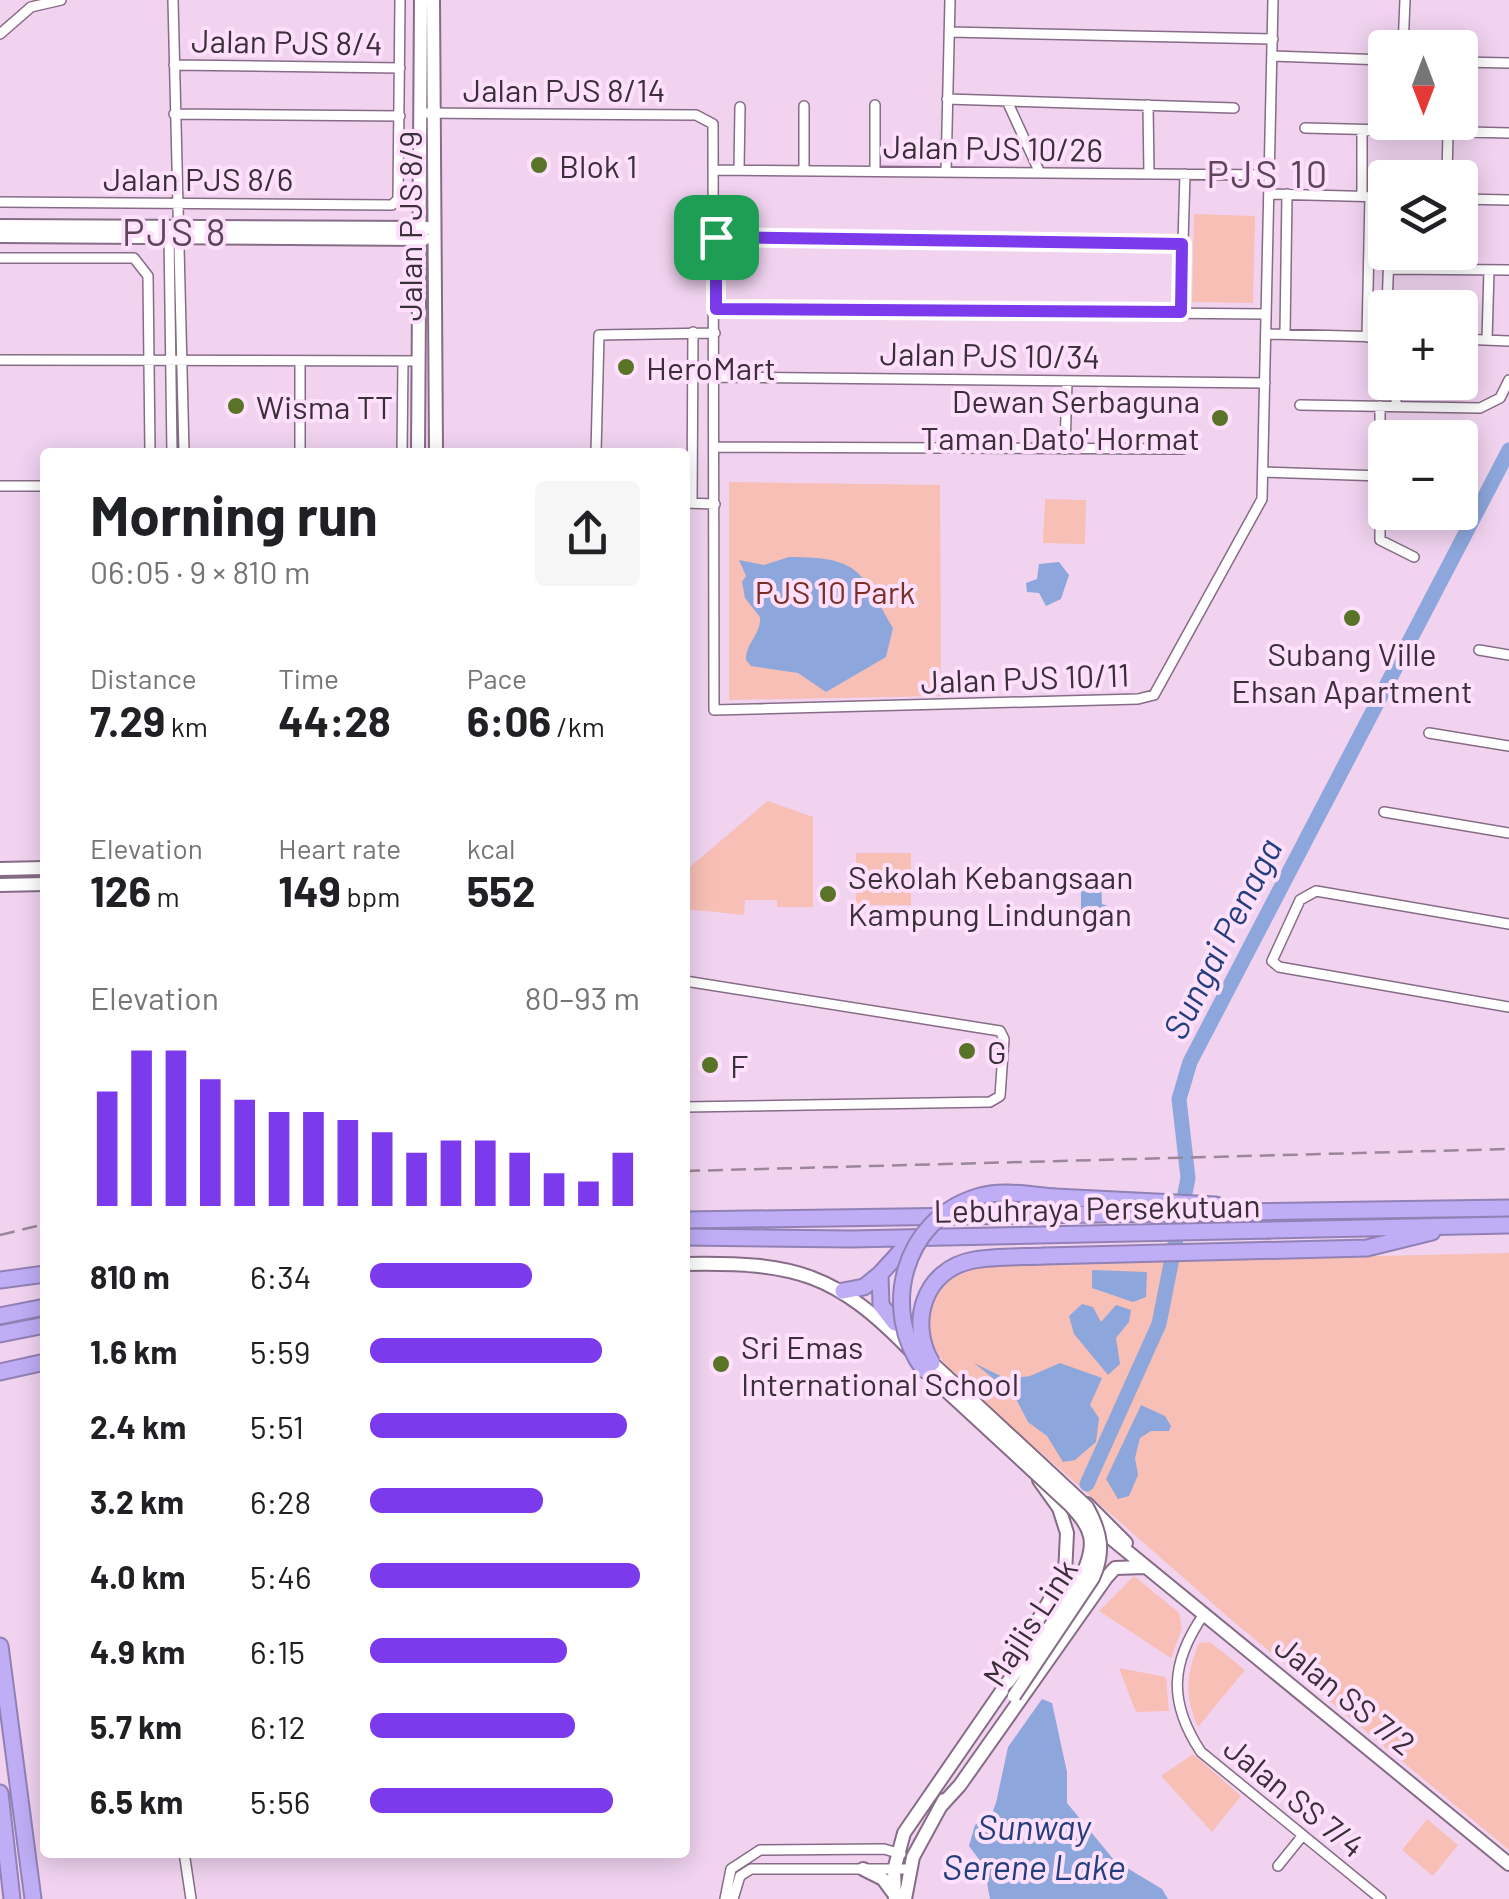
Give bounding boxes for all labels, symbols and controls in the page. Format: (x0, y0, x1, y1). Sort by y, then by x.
street label: Jalan PJS 8/4 (191, 20, 383, 62)
north arrow (1368, 30, 1478, 140)
map controls (1368, 30, 1478, 530)
street label: Jalan PJS 8/14 (463, 70, 665, 108)
street label: Jalan PJS 10/26 (883, 126, 1103, 168)
street label: Jalan PJS 8/9 (390, 131, 428, 321)
place label: Blok 1 (559, 146, 638, 184)
district label: PJS 10 (1206, 150, 1330, 196)
marker: Blok 1 (528, 154, 550, 176)
street label: Jalan PJS 8/6 (103, 159, 293, 197)
button: layers (1368, 160, 1478, 270)
pin (674, 195, 759, 280)
district label: PJS 8 (122, 208, 228, 254)
icon: arrive (689, 210, 744, 265)
button: + (1368, 290, 1478, 400)
street label: Jalan PJS 10/34 (879, 333, 1101, 375)
place label: HeroMart (646, 348, 776, 386)
marker: HeroMart (615, 356, 637, 378)
place label: Dewan Serbaguna Taman Dato' Hormat (920, 381, 1200, 456)
place label: Wisma TT (256, 387, 393, 425)
marker: Wisma TT (225, 395, 247, 417)
marker: Dewan Serbaguna Taman Dato' Hormat (1209, 407, 1231, 429)
button: − (1368, 420, 1478, 530)
text: Morning run (90, 481, 378, 547)
button: share (535, 481, 640, 586)
text: 06:05 · 9 × 810 m (90, 552, 310, 590)
park label: PJS 10 Park (755, 572, 915, 610)
marker: Subang Ville Ehsan Apartment (1341, 607, 1363, 629)
place label: Subang Ville Ehsan Apartment (1231, 634, 1473, 709)
street label: Jalan PJS 10/11 (920, 654, 1130, 700)
text: Distance (90, 661, 197, 695)
text: Time (278, 661, 339, 695)
text: Pace (467, 661, 527, 695)
text: 7.29 (90, 695, 165, 745)
text: 44:28 (278, 695, 391, 745)
text: 6:06 (467, 695, 551, 745)
text: km (165, 709, 208, 743)
text: /km (551, 709, 605, 743)
text: Elevation (90, 831, 203, 865)
text: Heart rate (278, 831, 401, 865)
text: kcal (467, 831, 515, 865)
water label: Sungai Penaga (1152, 831, 1290, 1045)
place label: Sekolah Kebangsaan Kampung Lindungan (848, 857, 1133, 932)
text: 126 (90, 865, 151, 915)
text: 149 (278, 865, 341, 915)
text: 552 (467, 865, 535, 915)
text: m (151, 879, 180, 913)
text: bpm (341, 879, 400, 913)
marker: Sekolah Kebangsaan Kampung Lindungan (817, 883, 839, 905)
text: Elevation (90, 978, 219, 1016)
text: 80–93 m (525, 978, 640, 1016)
place label: G (987, 1032, 1007, 1070)
marker: G (956, 1040, 978, 1062)
place label: F (730, 1046, 748, 1084)
marker: F (699, 1054, 721, 1076)
street label: Lebuhraya Persekutuan (933, 1185, 1261, 1229)
text: 810 m (90, 1257, 170, 1295)
text: 6:34 (250, 1257, 311, 1295)
place label: Sri Emas International School (741, 1327, 1019, 1402)
text: 1.6 km (90, 1332, 177, 1370)
text: 5:59 (250, 1332, 310, 1370)
marker: Sri Emas International School (710, 1353, 732, 1375)
text: 2.4 km (90, 1407, 186, 1445)
text: 5:51 (250, 1407, 304, 1445)
text: 3.2 km (90, 1482, 184, 1520)
text: 6:28 (250, 1482, 311, 1520)
street label: Majlis Link (974, 1551, 1084, 1693)
text: 4.0 km (90, 1557, 186, 1595)
text: 5:46 (250, 1557, 311, 1595)
street label: Jalan SS 7/2 (1268, 1626, 1424, 1762)
text: 4.9 km (90, 1632, 185, 1670)
text: 6:15 (250, 1632, 305, 1670)
text: 5.7 km (90, 1707, 182, 1745)
text: 6:12 (250, 1707, 306, 1745)
street label: Jalan SS 7/4 (1217, 1728, 1373, 1864)
text: 6.5 km (90, 1782, 183, 1820)
text: 5:56 (250, 1782, 310, 1820)
water label: Sunway Serene Lake (942, 1805, 1126, 1887)

